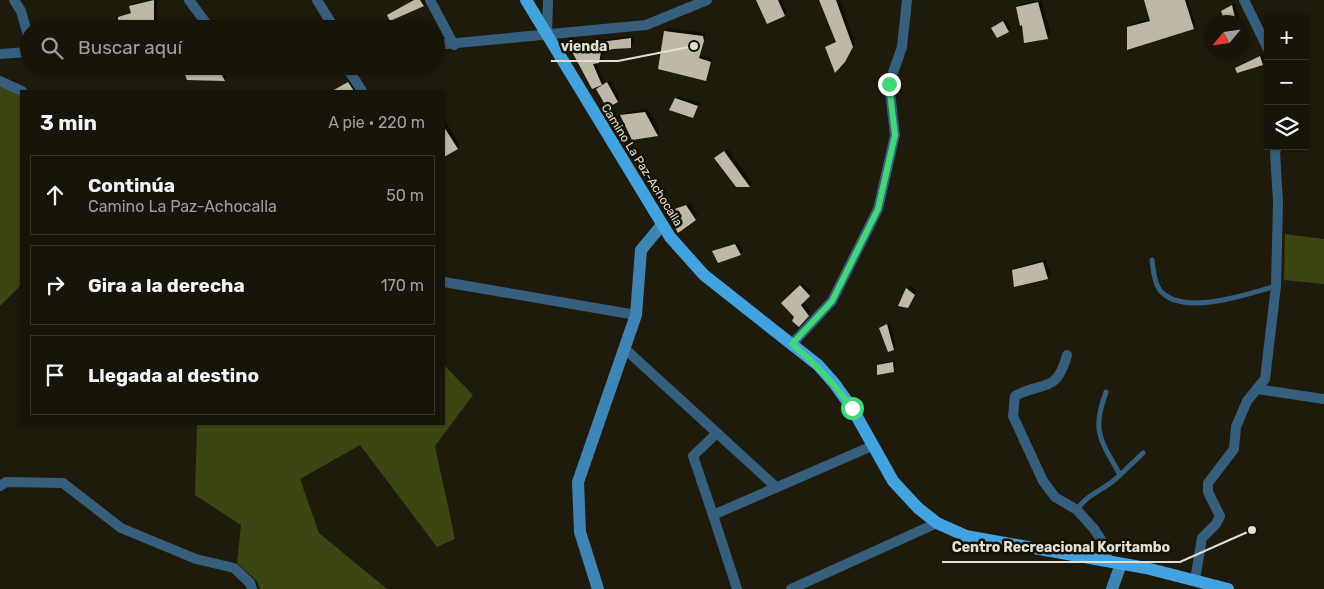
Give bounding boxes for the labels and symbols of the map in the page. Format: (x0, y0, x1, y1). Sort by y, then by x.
north arrow (1204, 15, 1249, 60)
callout: vienda (551, 32, 618, 61)
text: vienda (561, 38, 607, 55)
route end (878, 73, 901, 96)
street label: Camino La Paz-Achocalla (599, 101, 685, 229)
route start (841, 397, 864, 420)
callout: Centro Recreacional Koritambo (942, 533, 1180, 562)
text: Centro Recreacional Koritambo (952, 539, 1170, 556)

